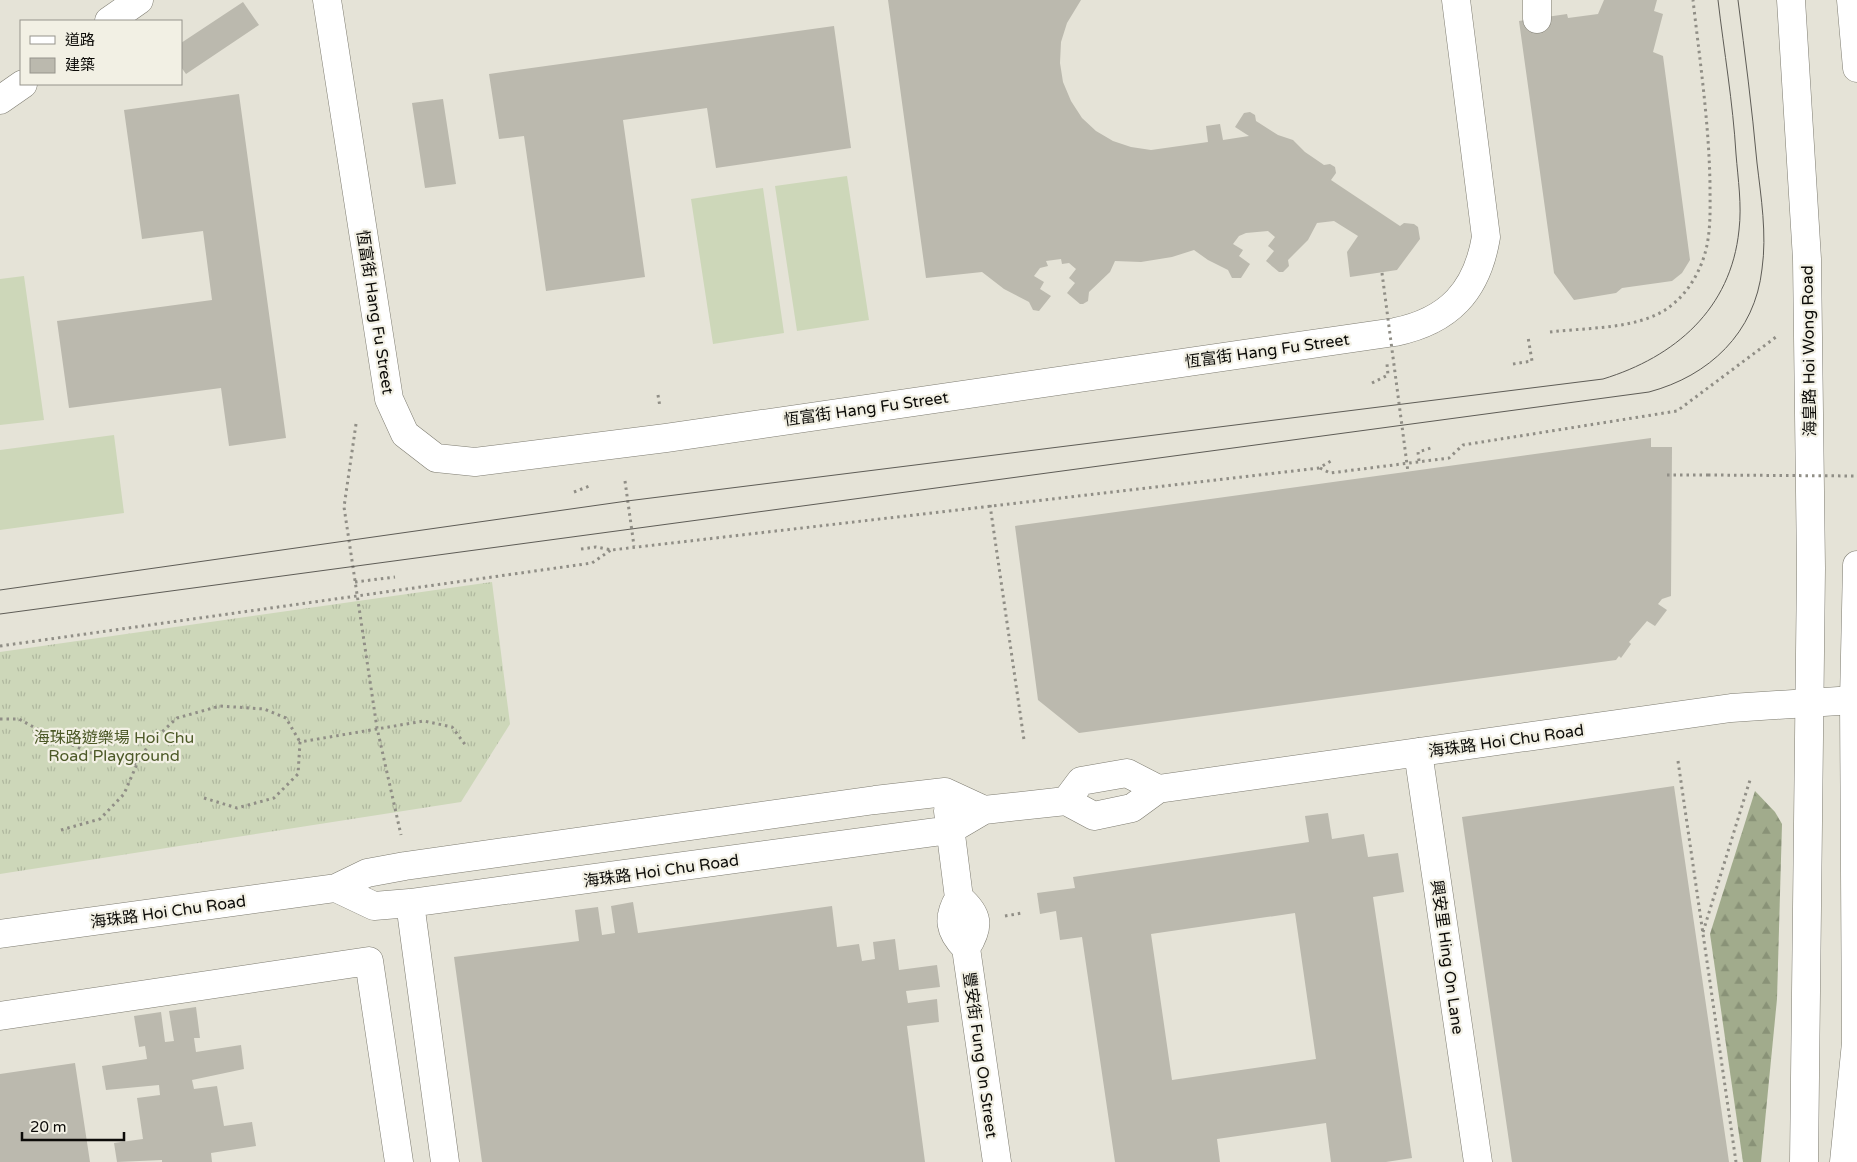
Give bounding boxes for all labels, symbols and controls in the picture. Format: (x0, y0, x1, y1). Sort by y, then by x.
legend (20, 20, 182, 85)
text: 道路 (65, 31, 95, 49)
text: 建築 (65, 56, 95, 74)
street label: 恆富街 Hang Fu Street (352, 229, 398, 396)
street label: 海皇路 Hoi Wong Road (1798, 265, 1820, 437)
street label: 恆富街 Hang Fu Street (1184, 330, 1351, 372)
street label: 恆富街 Hang Fu Street (783, 388, 950, 430)
street label: 海珠路 Hoi Chu Road (1427, 720, 1585, 762)
park label: 海珠路遊樂場 Hoi Chu Road Playground (34, 728, 194, 766)
street label: 海珠路 Hoi Chu Road (582, 850, 740, 892)
street label: 興安里 Hing On Lane (1426, 879, 1468, 1036)
street label: 海珠路 Hoi Chu Road (89, 891, 247, 933)
street label: 豐安街 Fung On Street (958, 971, 1002, 1139)
scale bar (22, 1110, 125, 1142)
text: 20 m (30, 1118, 67, 1136)

